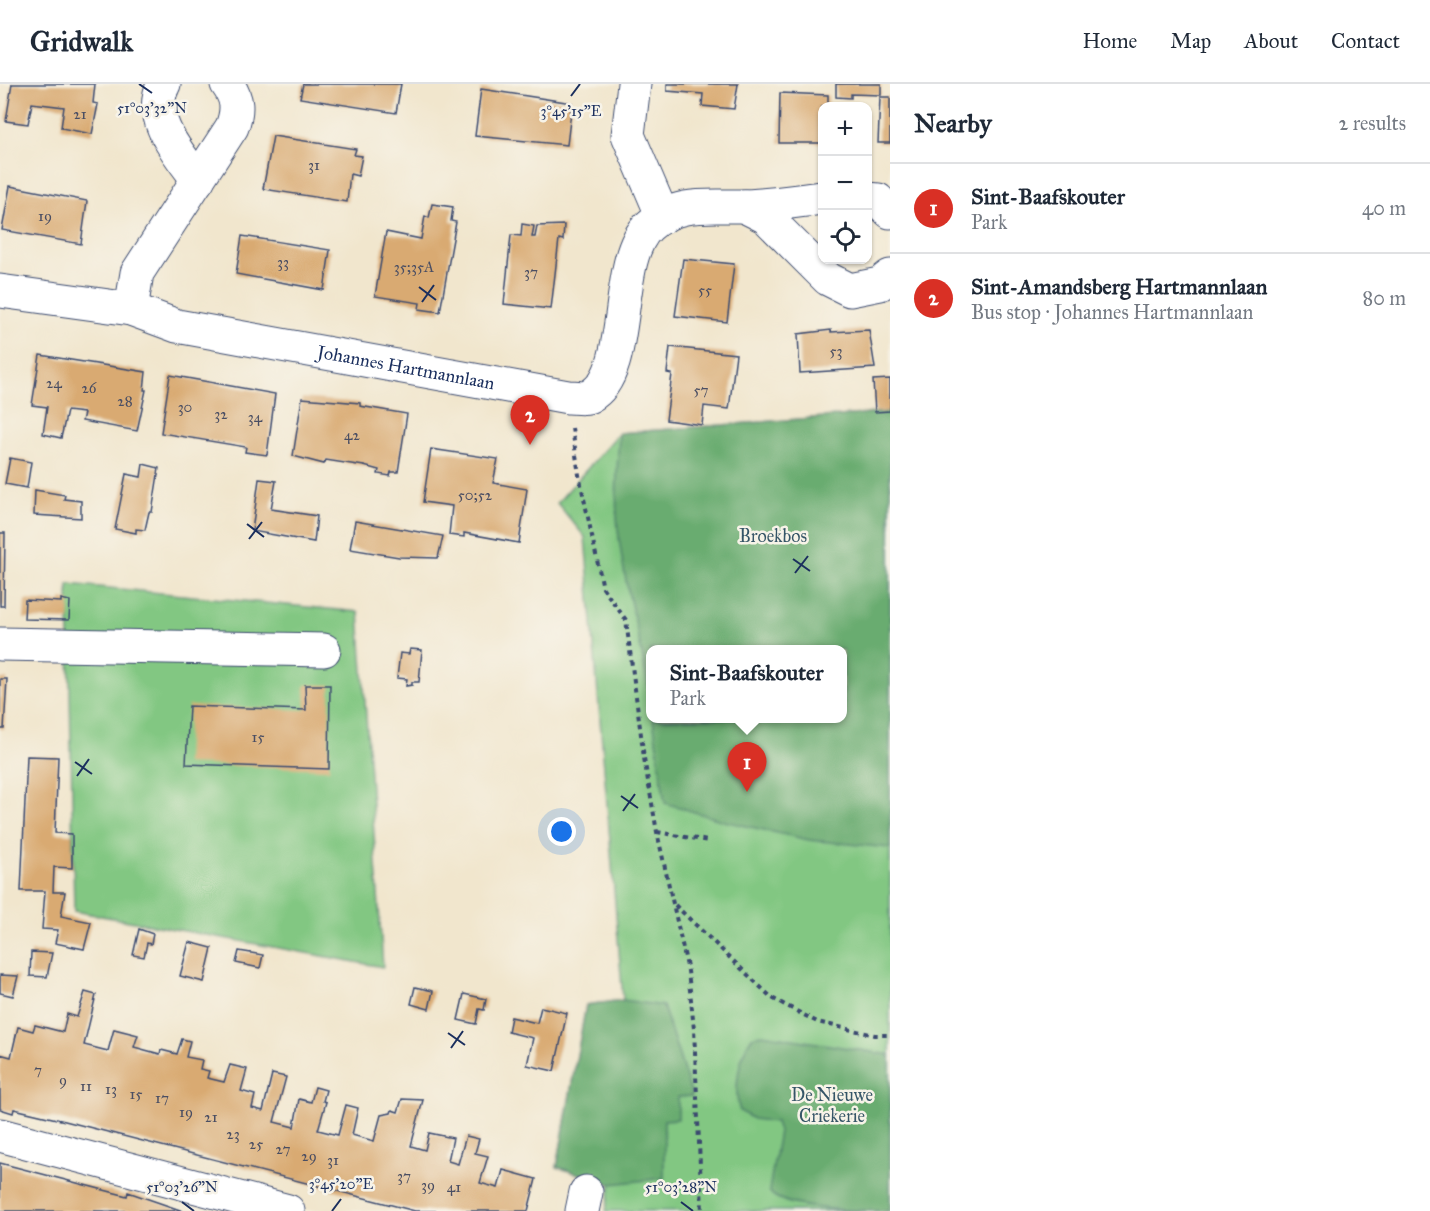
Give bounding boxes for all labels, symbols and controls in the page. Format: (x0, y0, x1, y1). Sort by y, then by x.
text: Gridwalk (30, 24, 133, 59)
text: Home (1082, 28, 1137, 54)
text: Map (1170, 28, 1211, 54)
text: About (1244, 28, 1298, 54)
text: Contact (1331, 28, 1400, 54)
text: 51°03'32"N (117, 99, 187, 117)
text: 3°45'15"E (540, 102, 602, 120)
map controls (818, 102, 872, 264)
button: + (818, 102, 872, 156)
house number: 21 (73, 105, 87, 123)
text: Nearby (914, 107, 992, 139)
text: 2 results (1338, 111, 1406, 135)
house number: 31 (308, 156, 320, 174)
button: − (818, 156, 872, 210)
text: Sint-Baafskouter (971, 183, 1125, 210)
text: 1 (930, 196, 937, 220)
text: 40 m (1362, 196, 1406, 220)
house number: 19 (38, 207, 52, 225)
button: locate (818, 210, 872, 264)
text: Park (971, 210, 1007, 234)
house number: 33 (277, 253, 289, 271)
house number: 35;35A (394, 258, 434, 276)
house number: 37 (524, 263, 538, 281)
text: Sint-Amandsberg Hartmannlaan (971, 273, 1267, 300)
house number: 55 (698, 281, 712, 299)
text: 2 (929, 286, 938, 310)
text: 80 m (1363, 286, 1406, 310)
text: Bus stop · Johannes Hartmannlaan (971, 300, 1253, 324)
street label: Johannes Hartmannlaan (314, 340, 497, 394)
house number: 53 (830, 342, 842, 360)
house number: 24 (46, 374, 63, 392)
house number: 26 (81, 379, 98, 397)
house number: 57 (694, 381, 708, 399)
house number: 28 (117, 392, 133, 410)
pin: 2 (510, 396, 550, 445)
house number: 30 (178, 398, 192, 416)
house number: 32 (214, 405, 228, 423)
house number: 34 (248, 408, 263, 426)
house number: 42 (344, 426, 360, 444)
house number: 50;52 (458, 486, 493, 504)
park label: Broekbos (739, 525, 807, 547)
popup (646, 645, 847, 723)
text: Sint-Baafskouter (670, 659, 824, 686)
text: Park (670, 686, 706, 710)
house number: 15 (252, 728, 264, 746)
pin: 1 (728, 742, 766, 792)
your location (547, 817, 576, 846)
house number: 7 (34, 1061, 42, 1079)
house number: 9 (59, 1071, 67, 1089)
house number: 11 (80, 1077, 92, 1095)
house number: 13 (105, 1080, 117, 1098)
park label: De Nieuwe Criekerie (791, 1084, 873, 1127)
house number: 15 (130, 1085, 142, 1103)
house number: 17 (155, 1089, 169, 1107)
house number: 19 (179, 1103, 193, 1121)
house number: 21 (204, 1108, 218, 1126)
house number: 23 (226, 1125, 240, 1143)
house number: 25 (249, 1135, 263, 1153)
house number: 27 (276, 1140, 291, 1158)
house number: 29 (301, 1147, 317, 1165)
house number: 31 (327, 1151, 339, 1169)
house number: 37 (397, 1167, 411, 1185)
text: 3°45'20"E (309, 1175, 373, 1193)
house number: 39 (421, 1176, 435, 1194)
text: 51°03'26"N (146, 1178, 218, 1196)
house number: 41 (447, 1178, 461, 1196)
text: 51°03'28"N (645, 1178, 717, 1196)

